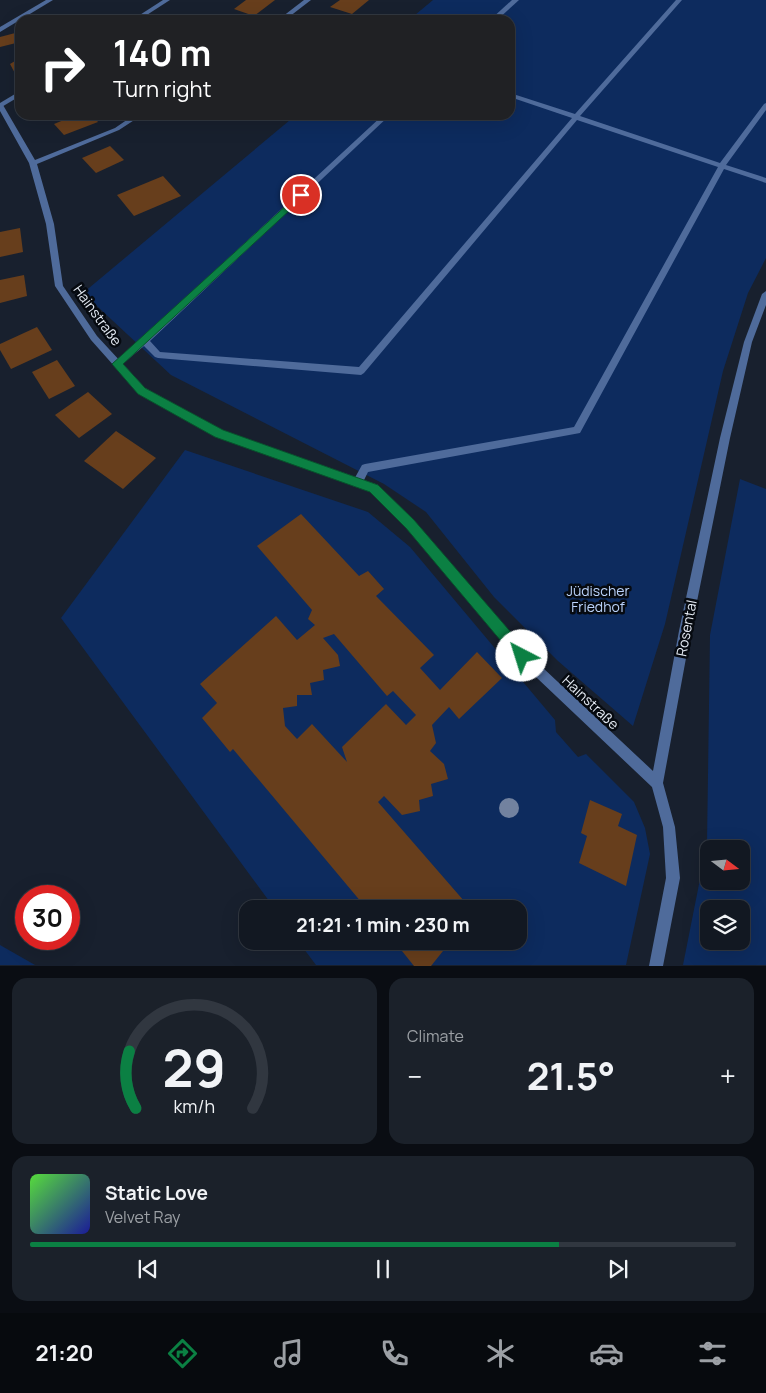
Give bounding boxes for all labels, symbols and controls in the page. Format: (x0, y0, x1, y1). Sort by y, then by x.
text: 140 m (113, 29, 211, 77)
icon: right (30, 35, 95, 100)
text: Turn right (113, 74, 211, 104)
pin (280, 174, 322, 216)
icon: arrive (287, 181, 315, 209)
street label: Hainstraße (69, 281, 127, 349)
park label: Jüdischer Friedhof (566, 581, 630, 616)
street label: Rosental (671, 598, 701, 658)
position arrow (495, 629, 547, 681)
street label: Hainstraße (559, 671, 623, 733)
north arrow (700, 840, 750, 890)
map controls (700, 840, 750, 950)
speed limit sign: 30 (15, 885, 80, 950)
button: layers (700, 900, 750, 950)
text: 21:21 · 1 min · 230 m (296, 912, 470, 938)
text: Climate (407, 1025, 464, 1047)
text: 29 (163, 1032, 226, 1103)
text: 21.5° (527, 1049, 615, 1101)
text: − (407, 1057, 422, 1095)
text: + (720, 1057, 736, 1095)
text: km/h (174, 1094, 215, 1118)
text: Static Love (105, 1180, 208, 1206)
text: Velvet Ray (105, 1206, 181, 1228)
icon: previous (134, 1255, 162, 1283)
icon: pause (369, 1255, 397, 1283)
icon: next (604, 1255, 632, 1283)
icon: directions (165, 1336, 200, 1371)
icon: music (271, 1336, 306, 1371)
icon: phone (377, 1336, 412, 1371)
icon: climate (483, 1336, 518, 1371)
icon: car (589, 1336, 624, 1371)
icon: filters (695, 1336, 730, 1371)
text: 21:20 (36, 1338, 93, 1368)

